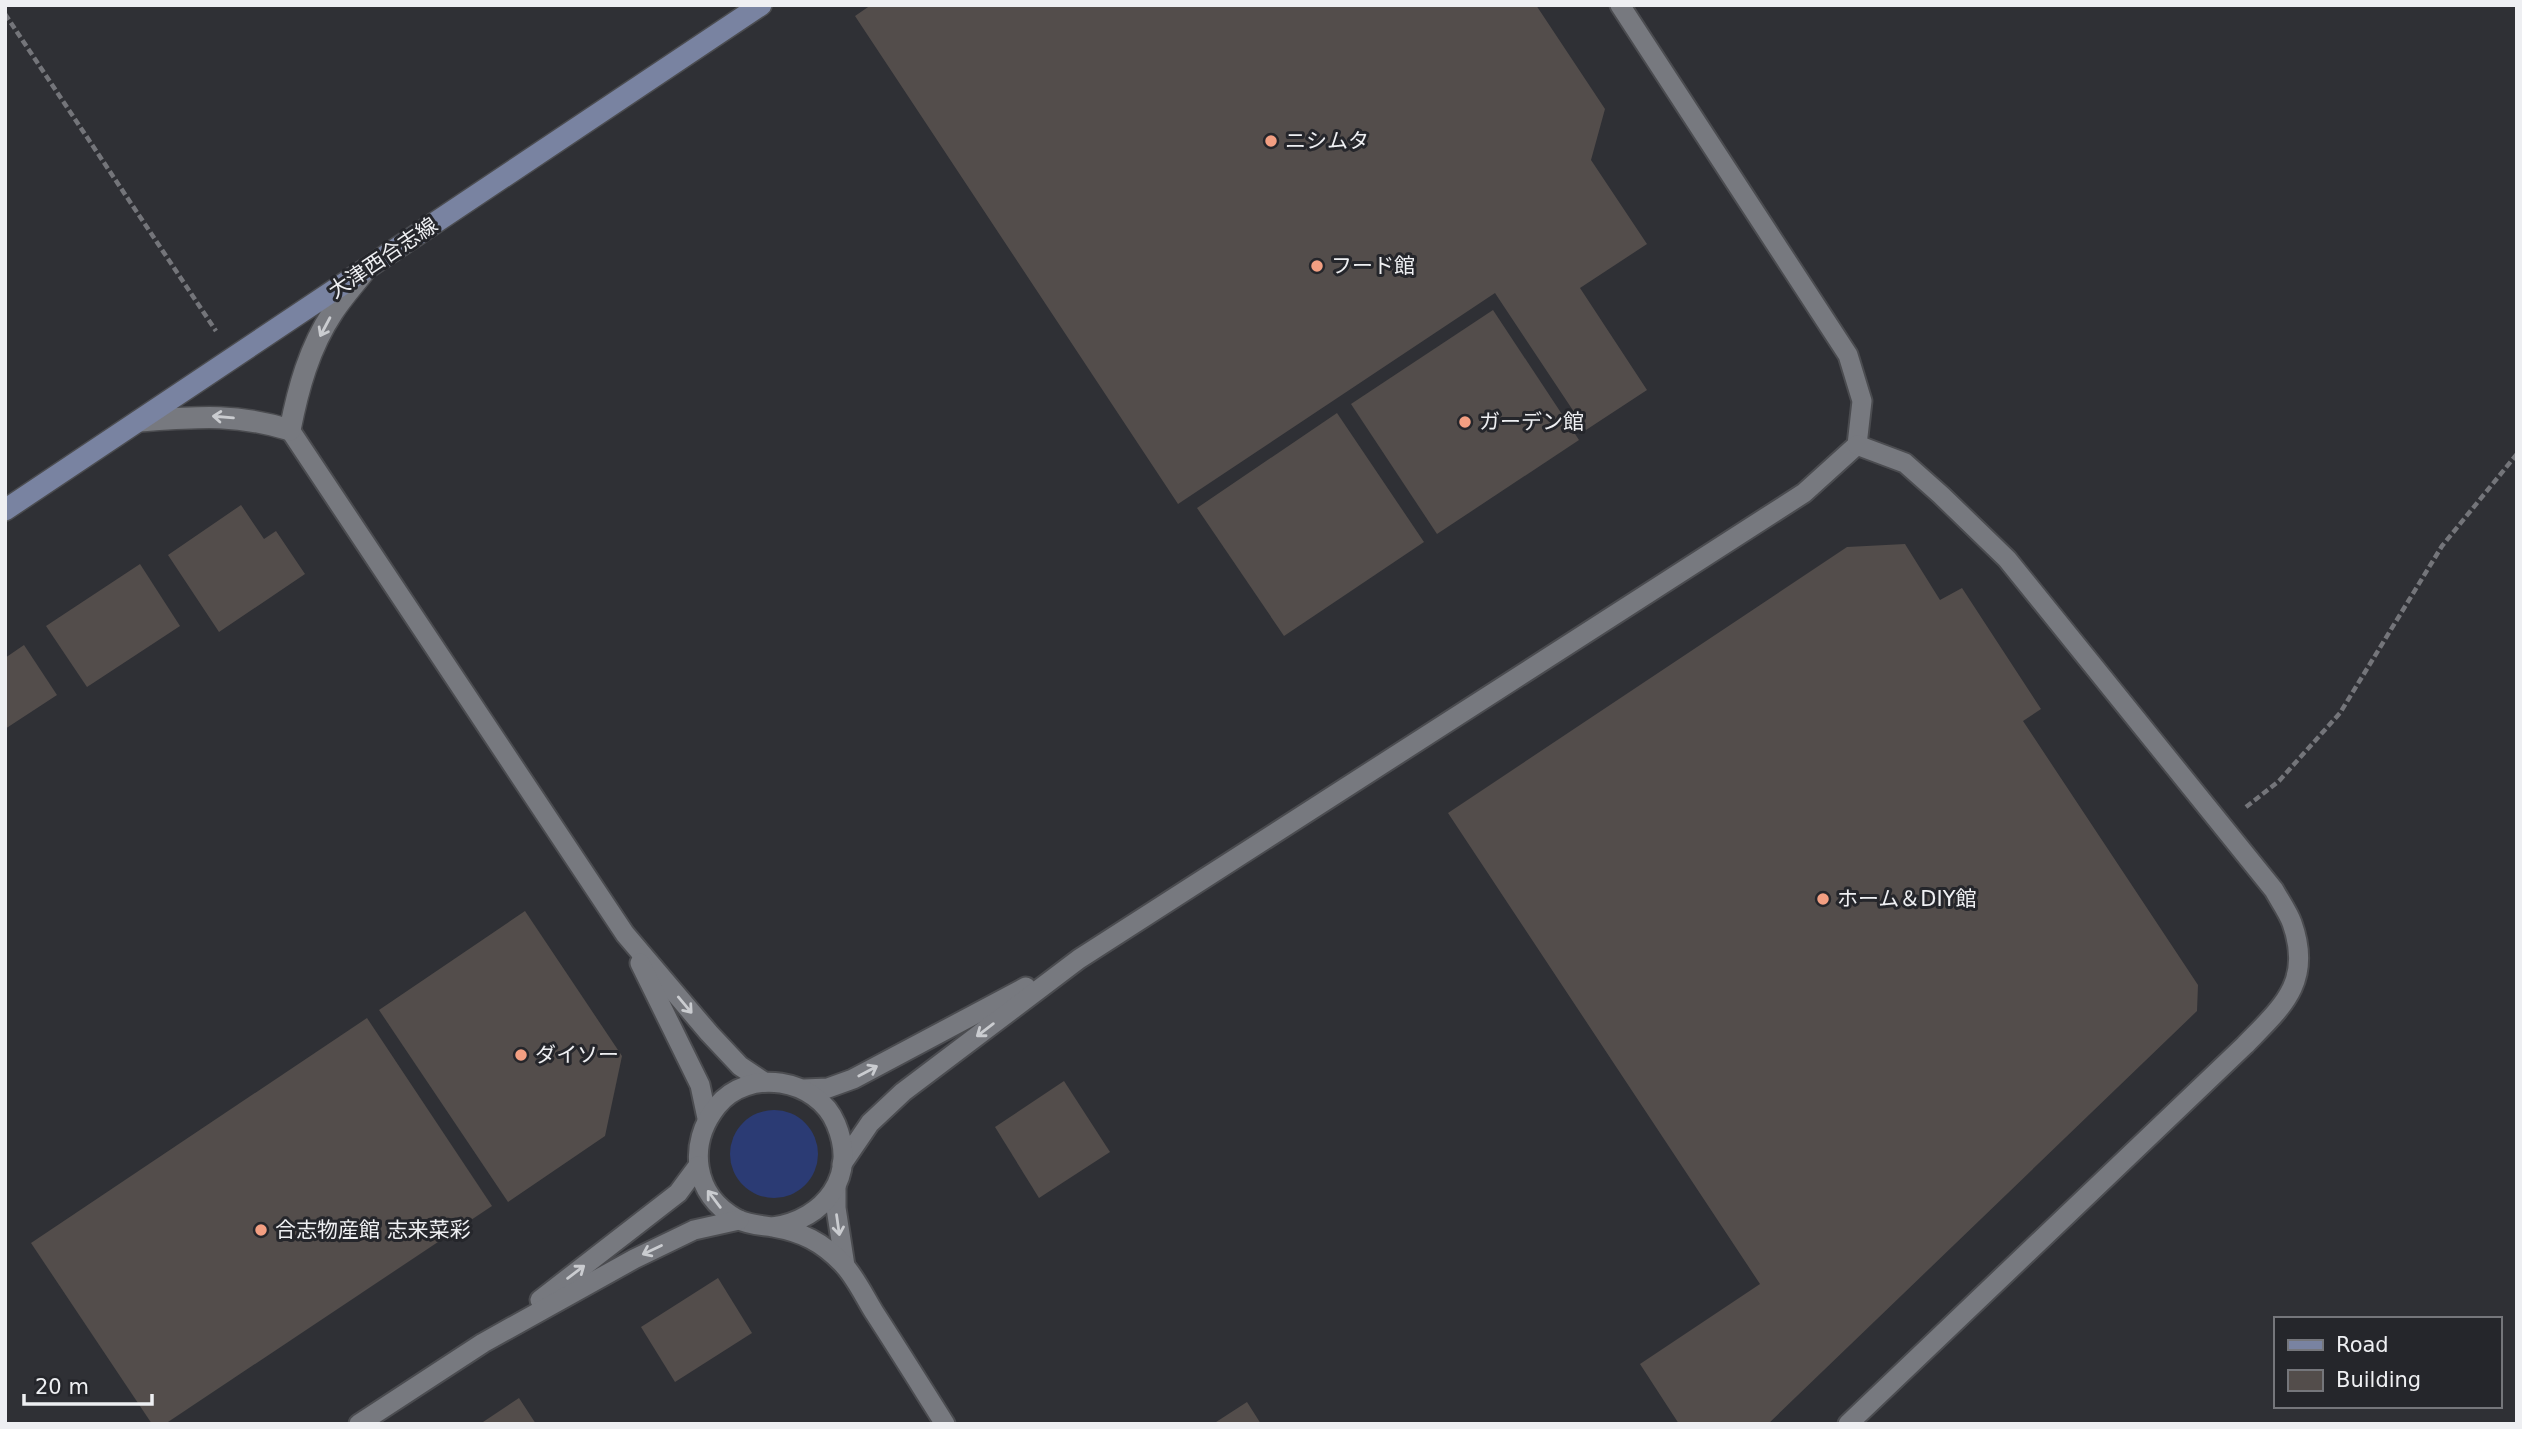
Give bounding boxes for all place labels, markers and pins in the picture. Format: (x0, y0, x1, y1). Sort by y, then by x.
place label: ニシムタ (1285, 129, 1369, 153)
marker: ニシムタ (1263, 133, 1279, 149)
place label: フード館 (1331, 254, 1415, 278)
marker: フード館 (1309, 258, 1325, 274)
place label: ガーデン館 (1479, 410, 1584, 434)
marker: ガーデン館 (1457, 414, 1473, 430)
place label: ホーム＆DIY館 (1837, 887, 1977, 911)
marker: ホーム＆DIY館 (1815, 891, 1831, 907)
place label: ダイソー (535, 1043, 619, 1067)
marker: ダイソー (513, 1047, 529, 1063)
place label: 合志物産館 志来菜彩 (275, 1218, 471, 1242)
marker: 合志物産館 志来菜彩 (253, 1222, 269, 1238)

